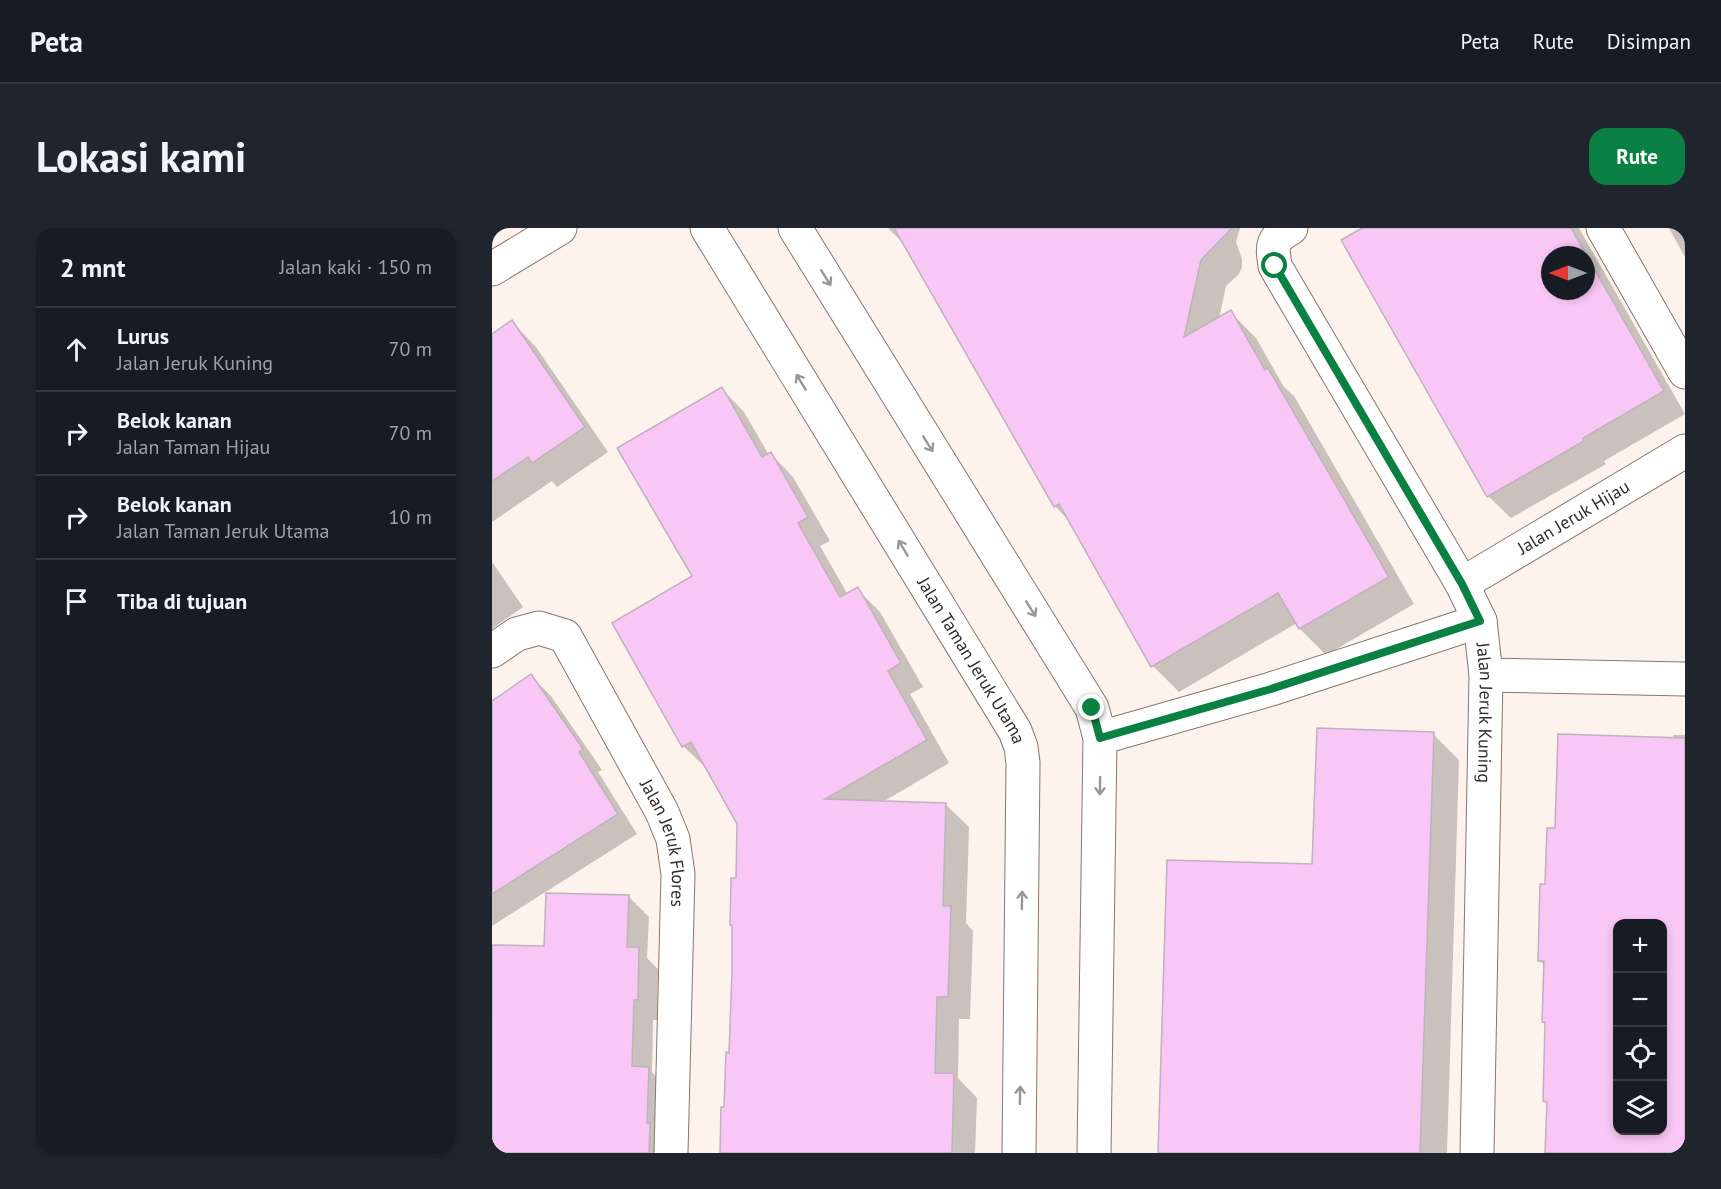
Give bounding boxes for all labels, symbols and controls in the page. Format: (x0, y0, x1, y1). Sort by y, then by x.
text: Peta (30, 23, 83, 60)
text: Peta (1460, 28, 1500, 55)
text: Rute (1533, 28, 1574, 55)
text: Disimpan (1607, 28, 1691, 55)
button: Rute (1589, 128, 1685, 185)
text: Lokasi kami (36, 129, 246, 184)
north arrow (1541, 246, 1595, 300)
text: 2 mnt (60, 251, 126, 284)
route start (1261, 252, 1287, 278)
text: Jalan kaki · 150 m (279, 254, 432, 280)
one-way arrow (820, 269, 832, 286)
text: Lurus (117, 322, 169, 350)
icon: ahead (60, 333, 93, 366)
text: 70 m (389, 336, 432, 362)
text: Jalan Jeruk Kuning (117, 350, 273, 376)
one-way arrow (795, 374, 807, 391)
text: Belok kanan (117, 406, 232, 434)
icon: right (60, 417, 93, 450)
text: 70 m (389, 420, 432, 446)
text: Jalan Taman Hijau (117, 434, 270, 460)
one-way arrow (923, 435, 935, 452)
street label: Jalan Jeruk Hijau (1512, 475, 1634, 560)
text: Belok kanan (117, 490, 232, 518)
icon: right (60, 501, 93, 534)
text: 10 m (389, 504, 432, 530)
text: Jalan Taman Jeruk Utama (117, 518, 329, 544)
one-way arrow (897, 540, 909, 557)
street label: Jalan Taman Jeruk Utama (912, 572, 1031, 747)
icon: arrive (60, 585, 93, 618)
text: Tiba di tujuan (117, 587, 247, 615)
one-way arrow (1024, 601, 1037, 618)
street label: Jalan Jeruk Kuning (1471, 640, 1498, 783)
route end (1078, 694, 1104, 720)
street label: Jalan Jeruk Flores (635, 774, 690, 907)
one-way arrow (1094, 775, 1106, 795)
one-way arrow (1016, 890, 1028, 910)
map controls (1613, 919, 1667, 1135)
button: + (1613, 919, 1667, 973)
button: − (1613, 973, 1667, 1027)
button: locate (1613, 1027, 1667, 1081)
button: layers (1613, 1081, 1667, 1135)
one-way arrow (1014, 1085, 1026, 1105)

